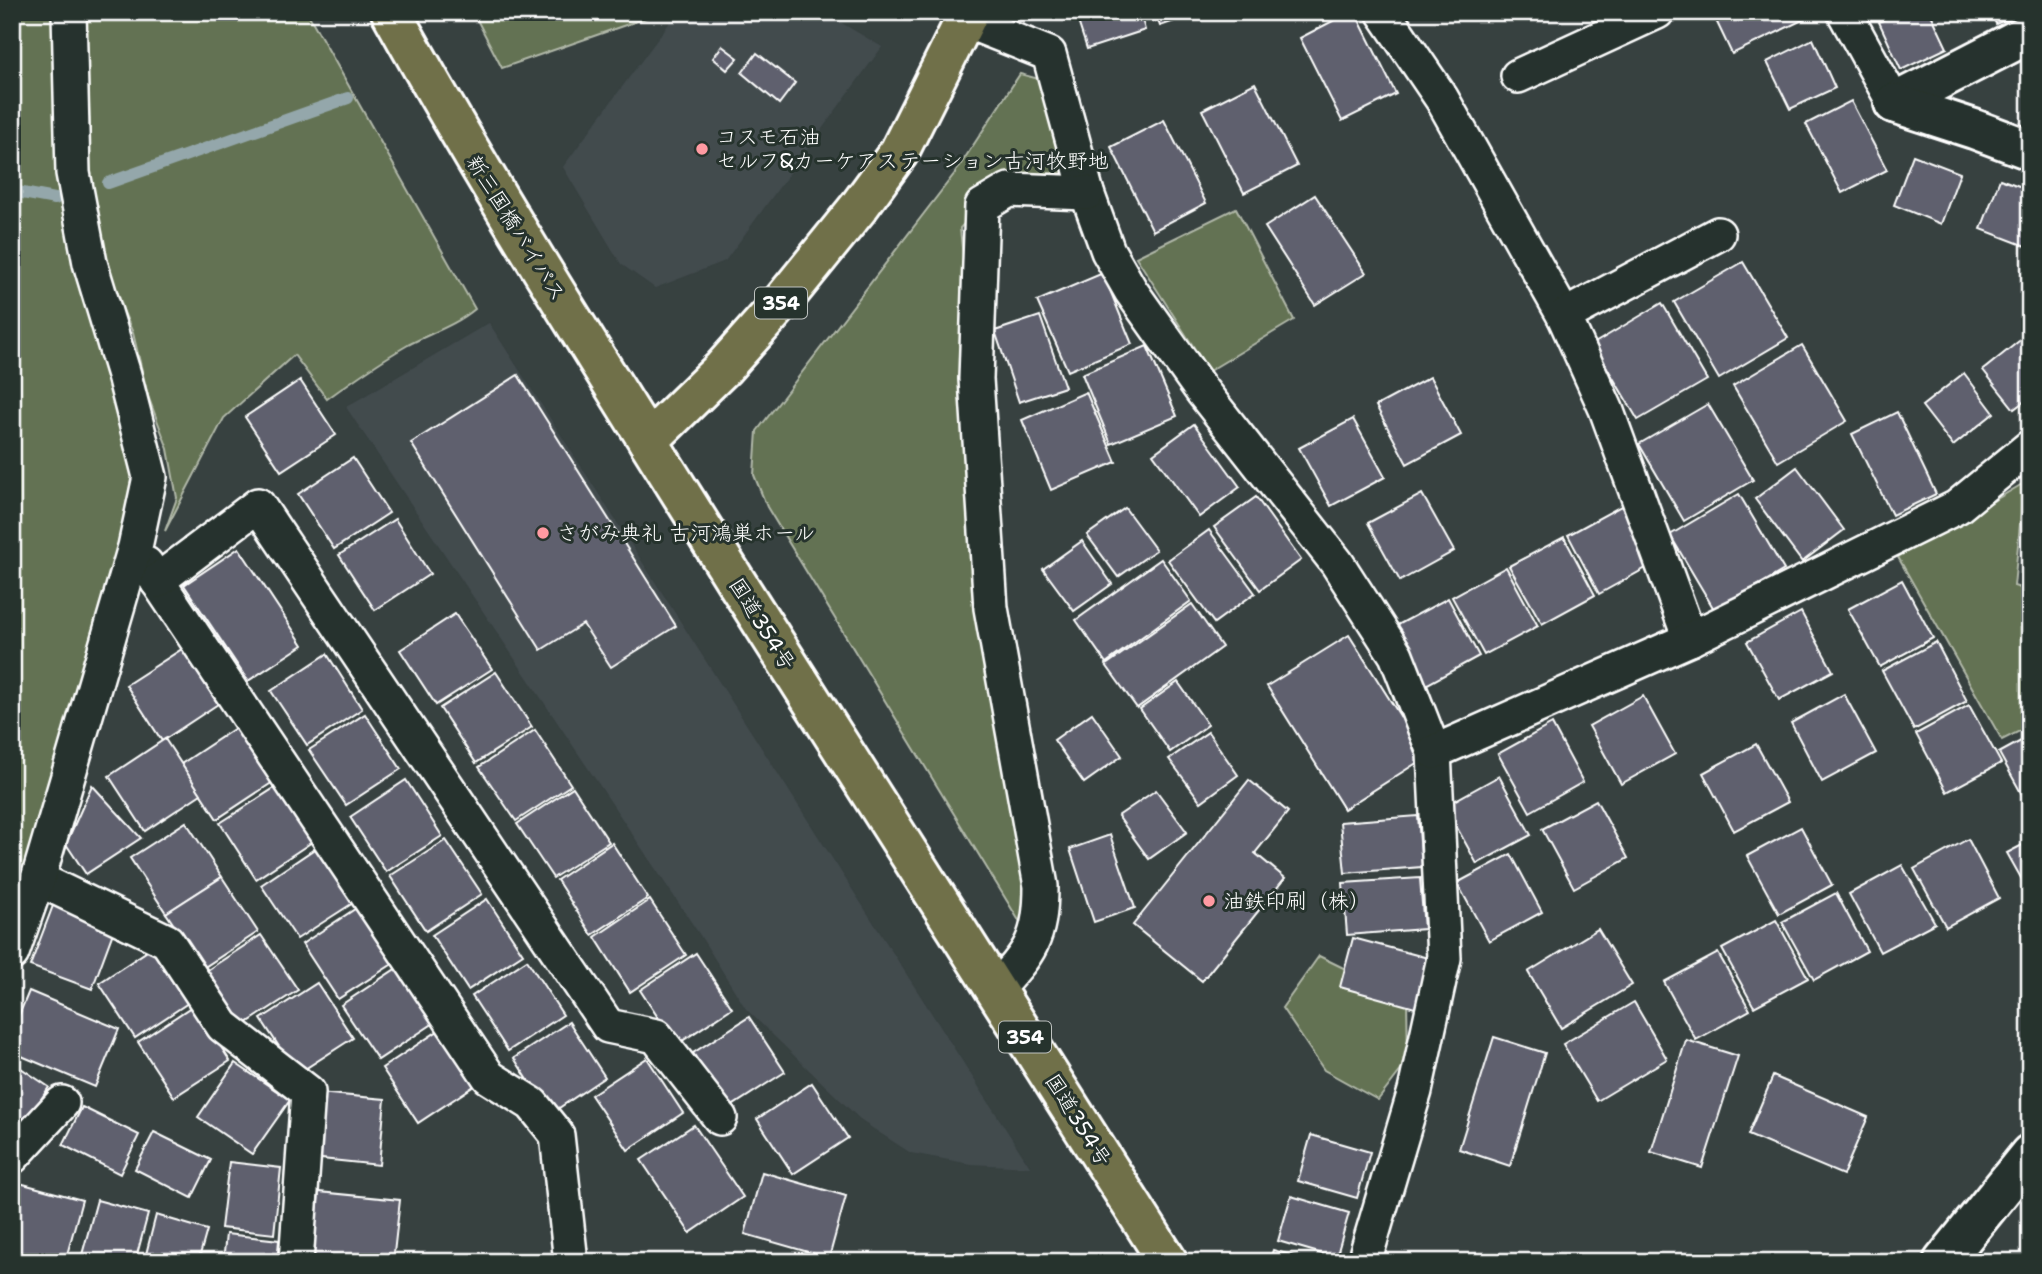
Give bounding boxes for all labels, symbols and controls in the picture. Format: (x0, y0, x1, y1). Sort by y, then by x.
place label: コスモ石油 セルフ&カーケアステーション古河牧野地 (716, 123, 1109, 175)
marker: コスモ石油 セルフ&カーケアステーション古河牧野地 (694, 141, 710, 157)
street label: 新三国橋バイパス (460, 150, 572, 306)
road number: 354 (755, 288, 807, 318)
place label: さがみ典礼 古河鴻巣ホール (557, 519, 815, 547)
marker: さがみ典礼 古河鴻巣ホール (535, 525, 551, 541)
street label: 国道354号 (723, 572, 801, 676)
place label: 油鉄印刷（株） (1223, 887, 1370, 915)
marker: 油鉄印刷（株） (1201, 893, 1217, 909)
road number: 354 (999, 1021, 1051, 1052)
street label: 国道354号 (1039, 1068, 1117, 1172)

